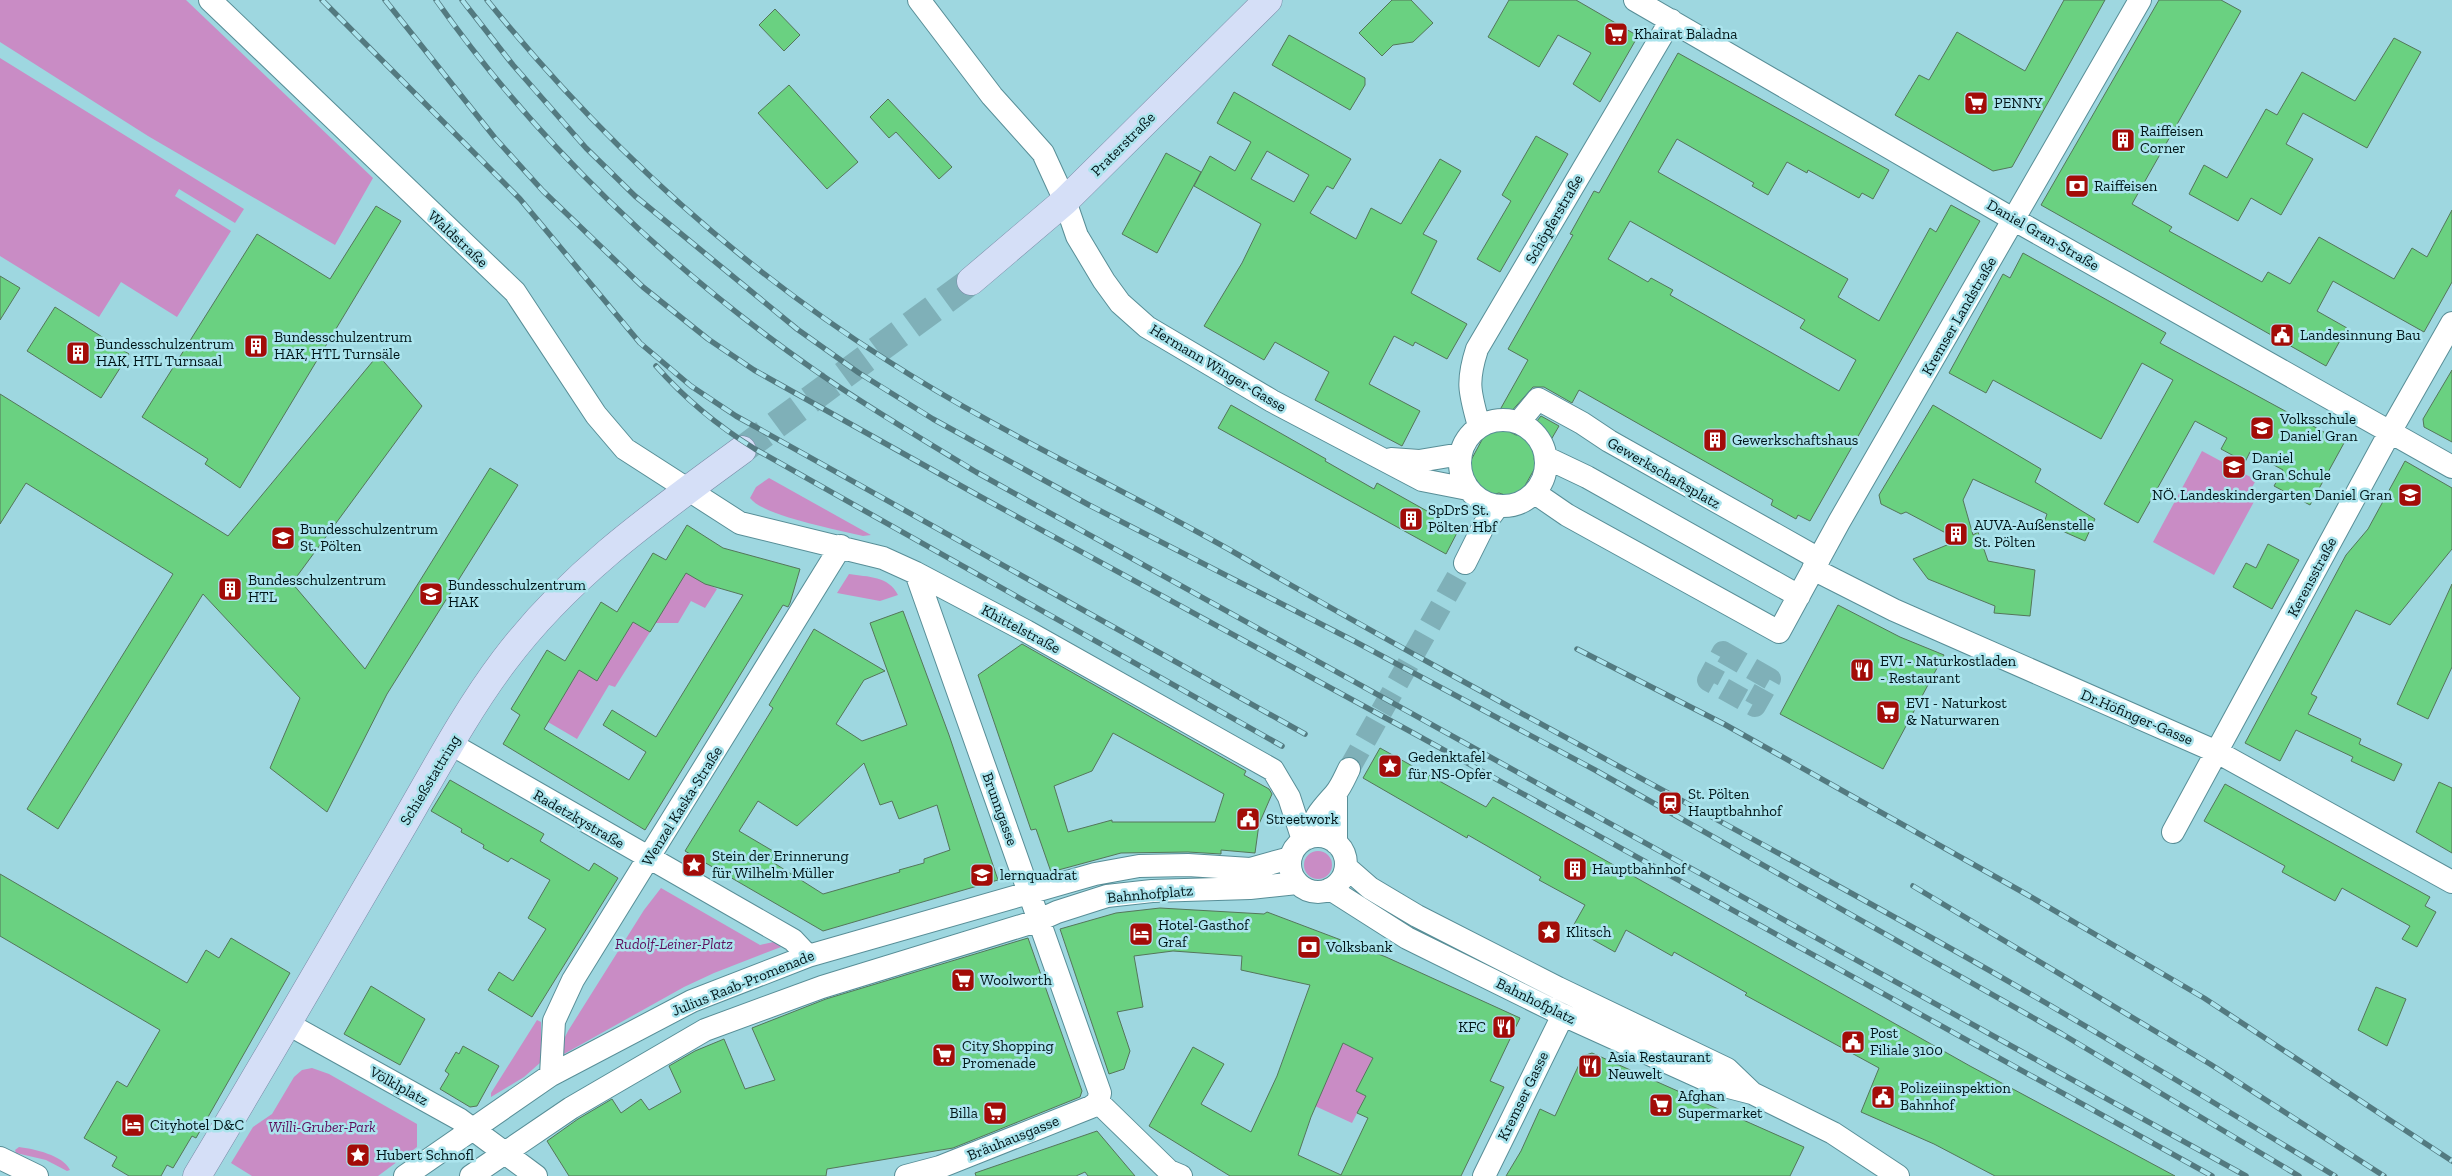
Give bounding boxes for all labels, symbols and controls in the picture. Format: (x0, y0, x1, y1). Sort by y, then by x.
supermarket icon: Khairat Baladna (1603, 21, 1629, 47)
place label: Khairat Baladna (1634, 25, 1738, 43)
supermarket icon: PENNY (1963, 90, 1989, 116)
place label: PENNY (1994, 94, 2043, 112)
street label: Praterstraße (1087, 108, 1159, 180)
place label: Raiffeisen Corner (2140, 122, 2204, 157)
building icon: Raiffeisen Corner (2110, 127, 2136, 153)
street label: Schöpferstraße (1521, 171, 1587, 267)
bank icon: Raiffeisen (2064, 173, 2090, 199)
place label: Raiffeisen (2094, 177, 2158, 195)
street label: Daniel Gran-Straße (1984, 196, 2102, 274)
street label: Waldstraße (424, 207, 492, 271)
street label: Kremser Landstraße (1918, 254, 2000, 378)
street label: Hermann Winger-Gasse (1147, 320, 1289, 416)
public building icon: Landesinnung Bau (2269, 322, 2295, 348)
place label: Landesinnung Bau (2300, 326, 2421, 344)
place label: Bundesschulzentrum HAK, HTL Turnsäle (274, 328, 412, 363)
building icon: Bundesschulzentrum HAK, HTL Turnsäle (243, 333, 269, 359)
place label: Bundesschulzentrum HAK, HTL Turnsaal (96, 335, 234, 370)
building icon: Bundesschulzentrum HAK, HTL Turnsaal (65, 340, 91, 366)
place label: Volksschule Daniel Gran (2279, 410, 2358, 445)
school or university icon: Volksschule Daniel Gran (2249, 415, 2275, 441)
building icon: Gewerkschaftshaus (1702, 427, 1728, 453)
place label: Gewerkschaftshaus (1732, 431, 1858, 449)
street label: Gewerkschaftsplatz (1604, 433, 1724, 513)
place label: Daniel Gran Schule (2252, 449, 2331, 484)
school or university icon: Daniel Gran Schule (2221, 454, 2247, 480)
school or university icon: NÖ. Landeskindergarten Daniel Gran (2397, 482, 2423, 508)
place label: NÖ. Landeskindergarten Daniel Gran (2152, 486, 2392, 504)
place label: SpDrS St. Pölten Hbf (1428, 501, 1498, 536)
building icon: SpDrS St. Pölten Hbf (1398, 506, 1424, 532)
place label: AUVA-Außenstelle St. Pölten (1974, 516, 2094, 551)
place label: Bundesschulzentrum St. Pölten (300, 520, 438, 555)
building icon: AUVA-Außenstelle St. Pölten (1943, 521, 1969, 547)
school or university icon: Bundesschulzentrum St. Pölten (270, 525, 296, 551)
street label: Kerensstraße (2284, 534, 2340, 620)
place label: Bundesschulzentrum HTL (248, 571, 386, 606)
building icon: Bundesschulzentrum HTL (217, 576, 243, 602)
place label: Bundesschulzentrum HAK (448, 576, 586, 611)
school or university icon: Bundesschulzentrum HAK (418, 581, 444, 607)
street label: Khittelstraße (978, 601, 1064, 657)
place label: EVI - Naturkostladen - Restaurant (1880, 652, 2016, 687)
restaurant icon: EVI - Naturkostladen - Restaurant (1849, 657, 1875, 683)
street label: Dr.Höfinger-Gasse (2078, 685, 2196, 749)
place label: EVI - Naturkost & Naturwaren (1906, 694, 2007, 729)
supermarket icon: EVI - Naturkost & Naturwaren (1875, 699, 1901, 725)
street label: Schießstattring (396, 732, 464, 828)
street label: Wenzel Kaska-Straße (638, 743, 726, 869)
place label: Gedenktafel für NS-Opfer (1408, 748, 1492, 783)
place icon: Gedenktafel für NS-Opfer (1377, 753, 1403, 779)
street label: Brunngasse (978, 770, 1022, 848)
place label: St. Pölten Hauptbahnhof (1688, 785, 1783, 820)
street label: Radetzkystraße (530, 786, 628, 852)
station icon: St. Pölten Hauptbahnhof (1657, 790, 1683, 816)
public building icon: Streetwork (1235, 806, 1261, 832)
place label: Streetwork (1266, 810, 1339, 828)
place label: Stein der Erinnerung für Wilhelm Müller (712, 847, 849, 882)
place icon: Stein der Erinnerung für Wilhelm Müller (681, 852, 707, 878)
building icon: Hauptbahnhof (1562, 856, 1588, 882)
place label: Hauptbahnhof (1592, 860, 1687, 878)
school or university icon: lernquadrat (969, 862, 995, 888)
place label: lernquadrat (1000, 866, 1077, 884)
street label: Bahnhofplatz (1106, 881, 1194, 907)
place label: Hotel-Gasthof Graf (1158, 916, 1250, 951)
place icon: Klitsch (1536, 919, 1562, 945)
hotel icon: Hotel-Gasthof Graf (1128, 921, 1154, 947)
place label: Klitsch (1566, 923, 1612, 941)
bank icon: Volksbank (1296, 934, 1322, 960)
park label: Rudolf-Leiner-Platz (615, 935, 733, 953)
place label: Volksbank (1325, 938, 1393, 956)
street label: Julius Raab-Promenade (669, 946, 817, 1020)
supermarket icon: Woolworth (950, 967, 976, 993)
place label: Woolworth (980, 971, 1052, 989)
street label: Bahnhofplatz (1493, 974, 1579, 1028)
restaurant icon: KFC (1491, 1014, 1517, 1040)
place label: KFC (1458, 1018, 1486, 1036)
place label: Post Filiale 3100 (1870, 1024, 1943, 1059)
public building icon: Post Filiale 3100 (1840, 1029, 1866, 1055)
place label: City Shopping Promenade (962, 1037, 1054, 1072)
supermarket icon: City Shopping Promenade (931, 1042, 957, 1068)
place label: Asia Restaurant Neuwelt (1608, 1048, 1711, 1083)
street label: Kremser Gasse (1494, 1049, 1552, 1143)
restaurant icon: Asia Restaurant Neuwelt (1577, 1053, 1603, 1079)
street label: Völklplatz (366, 1062, 431, 1109)
place label: Polizeiinspektion Bahnhof (1900, 1079, 2011, 1114)
public building icon: Polizeiinspektion Bahnhof (1870, 1084, 1896, 1110)
place label: Afghan Supermarket (1678, 1087, 1763, 1122)
supermarket icon: Afghan Supermarket (1648, 1092, 1674, 1118)
supermarket icon: Billa (982, 1100, 1008, 1126)
place label: Billa (950, 1104, 978, 1122)
street label: Bräuhausgasse (965, 1111, 1061, 1165)
hotel icon: Cityhotel D&C (120, 1112, 146, 1138)
place label: Cityhotel D&C (150, 1116, 244, 1134)
park label: Willi-Gruber-Park (268, 1118, 376, 1136)
place icon: Hubert Schnofl (345, 1142, 371, 1168)
place label: Hubert Schnofl (376, 1146, 474, 1164)

